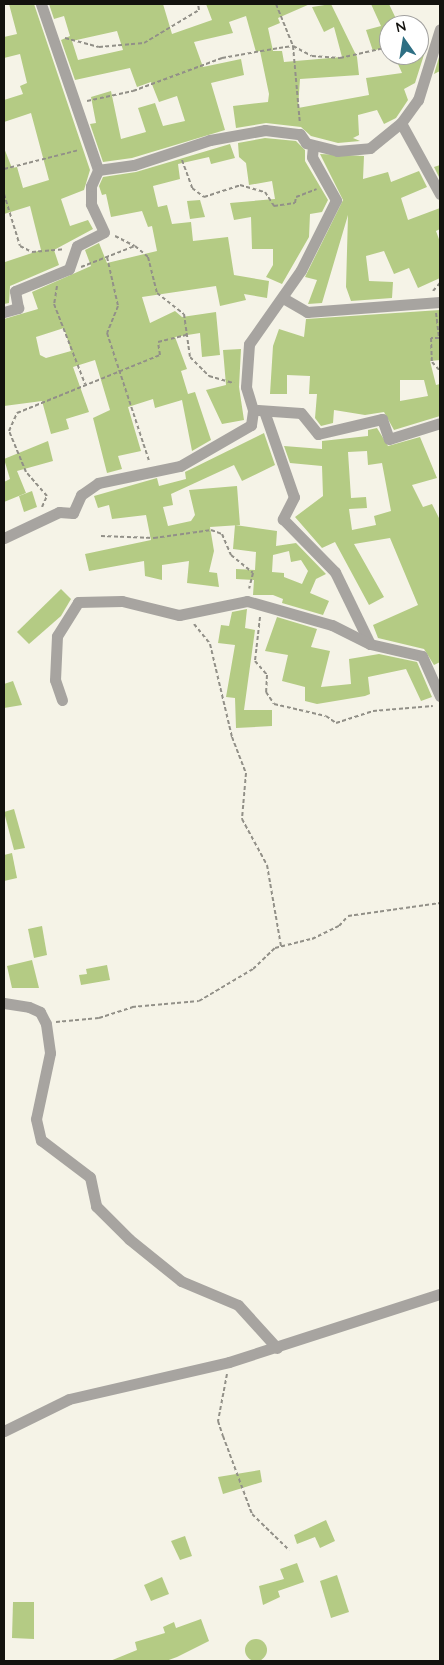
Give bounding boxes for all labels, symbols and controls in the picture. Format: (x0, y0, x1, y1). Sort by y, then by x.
north arrow (379, 15, 429, 65)
text: N (394, 16, 408, 36)

